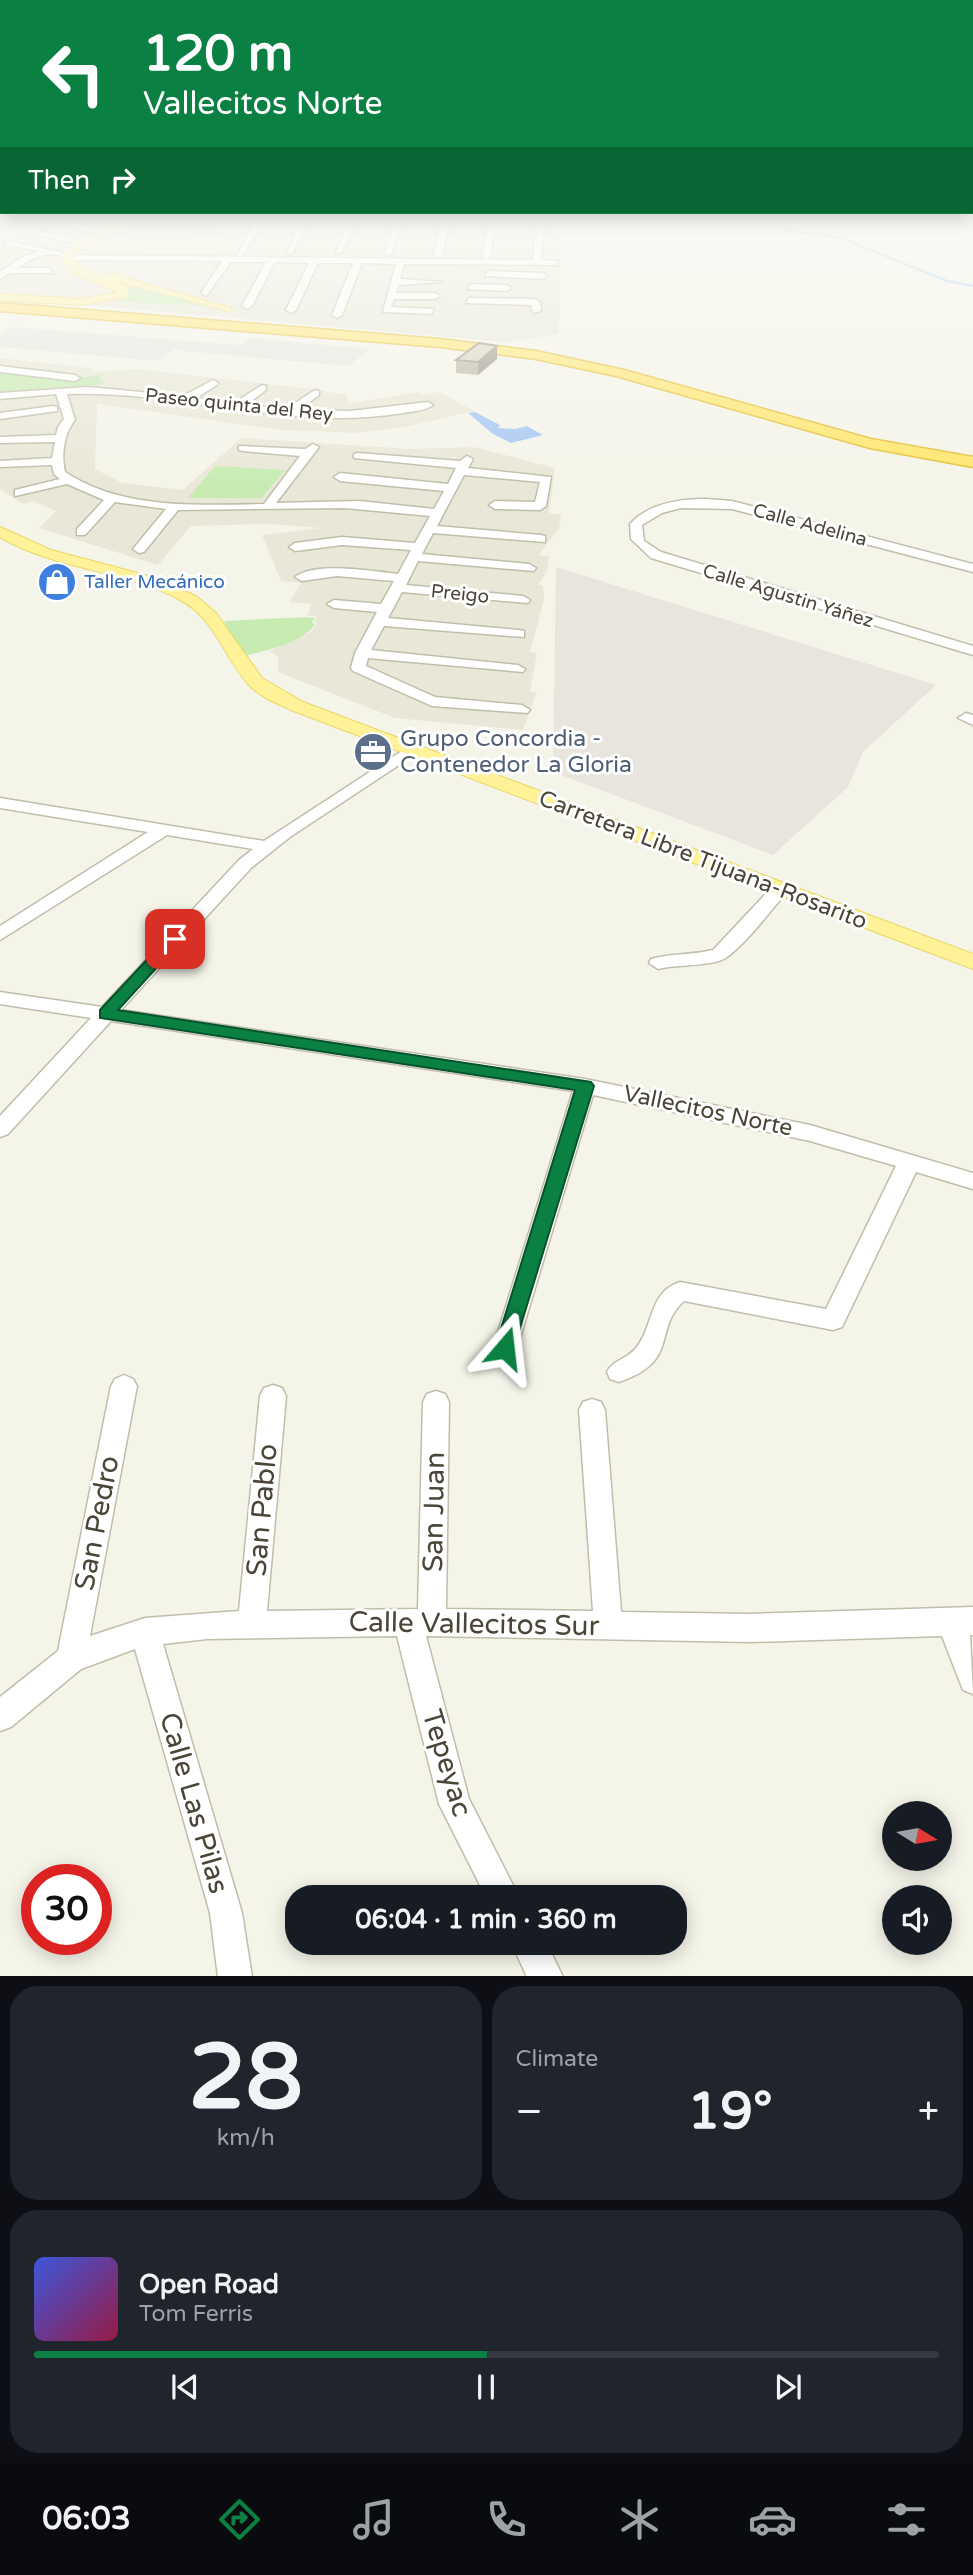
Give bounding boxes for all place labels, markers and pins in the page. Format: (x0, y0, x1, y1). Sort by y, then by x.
shop icon: Taller Mecánico (36, 561, 78, 603)
place label: Taller Mecánico (84, 571, 225, 593)
place label: Grupo Concordia - Contenedor La Gloria (400, 725, 632, 779)
office icon: Grupo Concordia - Contenedor La Gloria (352, 731, 394, 773)
pin (145, 909, 205, 969)

